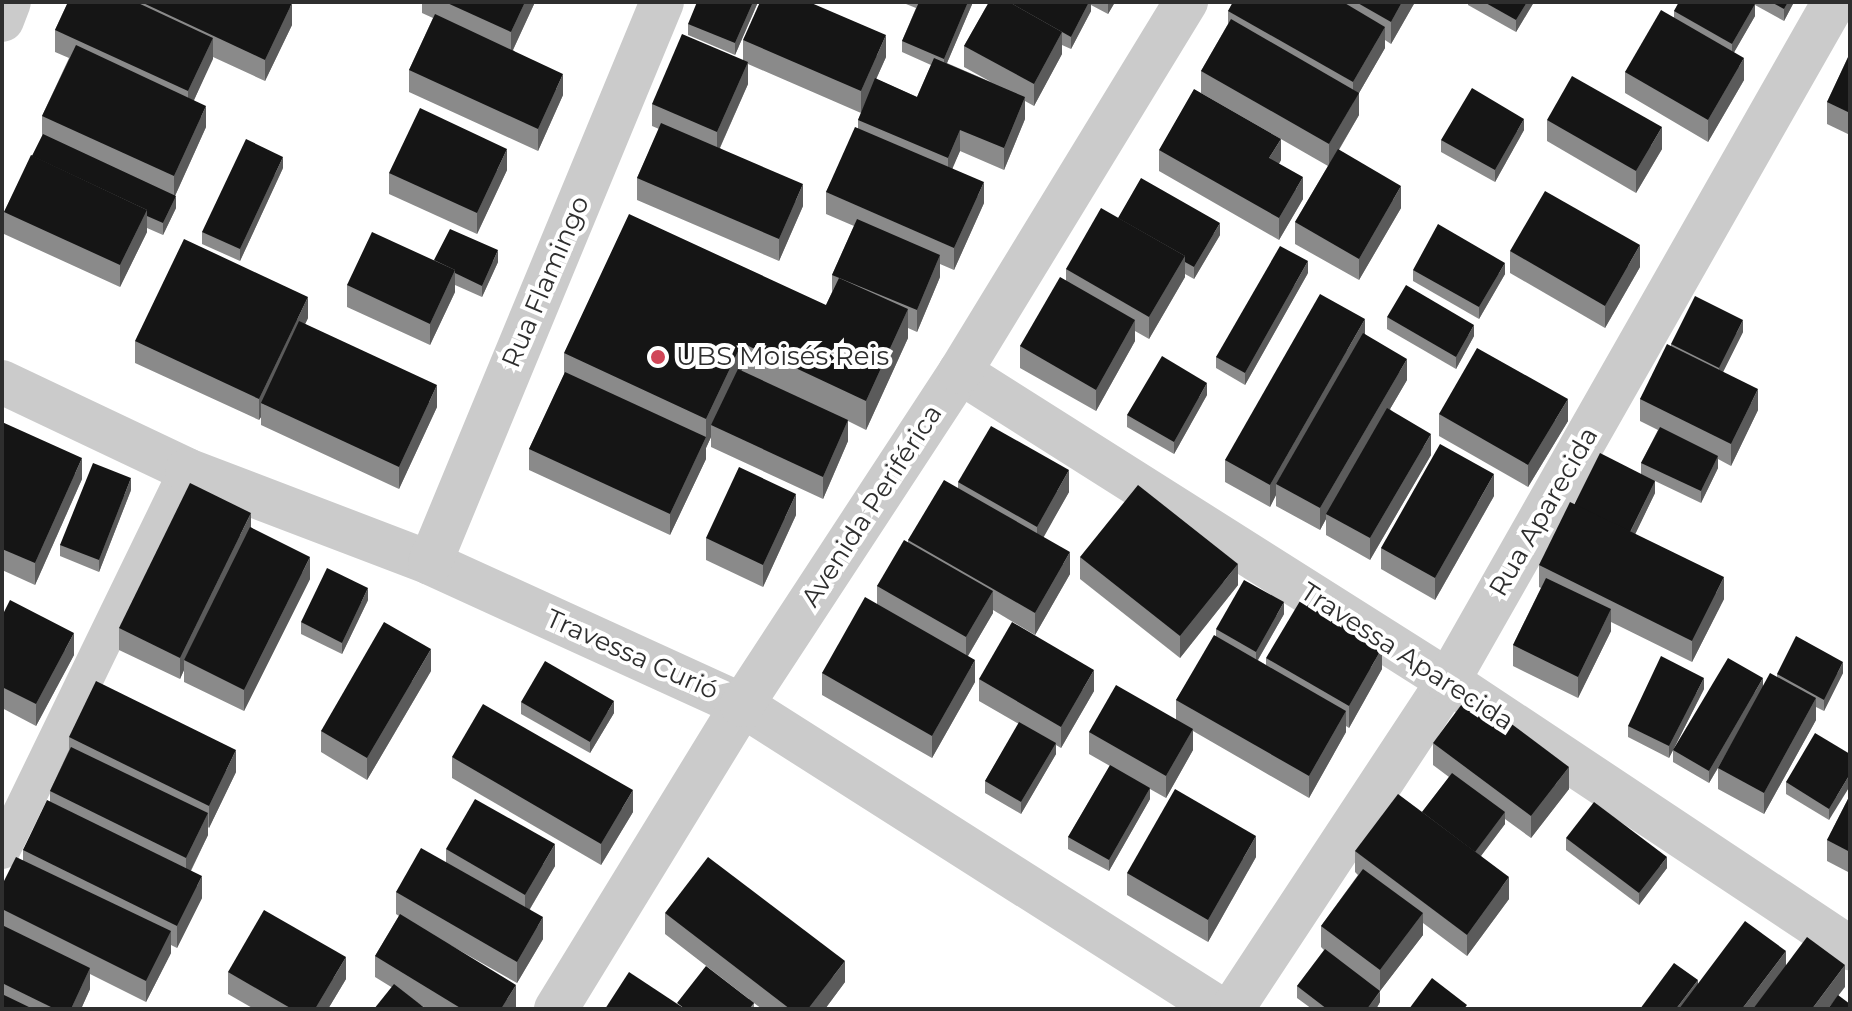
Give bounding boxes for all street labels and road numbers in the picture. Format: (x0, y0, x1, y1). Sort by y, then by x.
street label: Rua Flamingo (496, 191, 596, 373)
street label: Avenida Periférica (795, 399, 949, 613)
street label: Rua Aparecida (1483, 422, 1605, 602)
street label: Travessa Aparecida (1295, 576, 1519, 738)
street label: Travessa Curió (541, 603, 723, 707)

